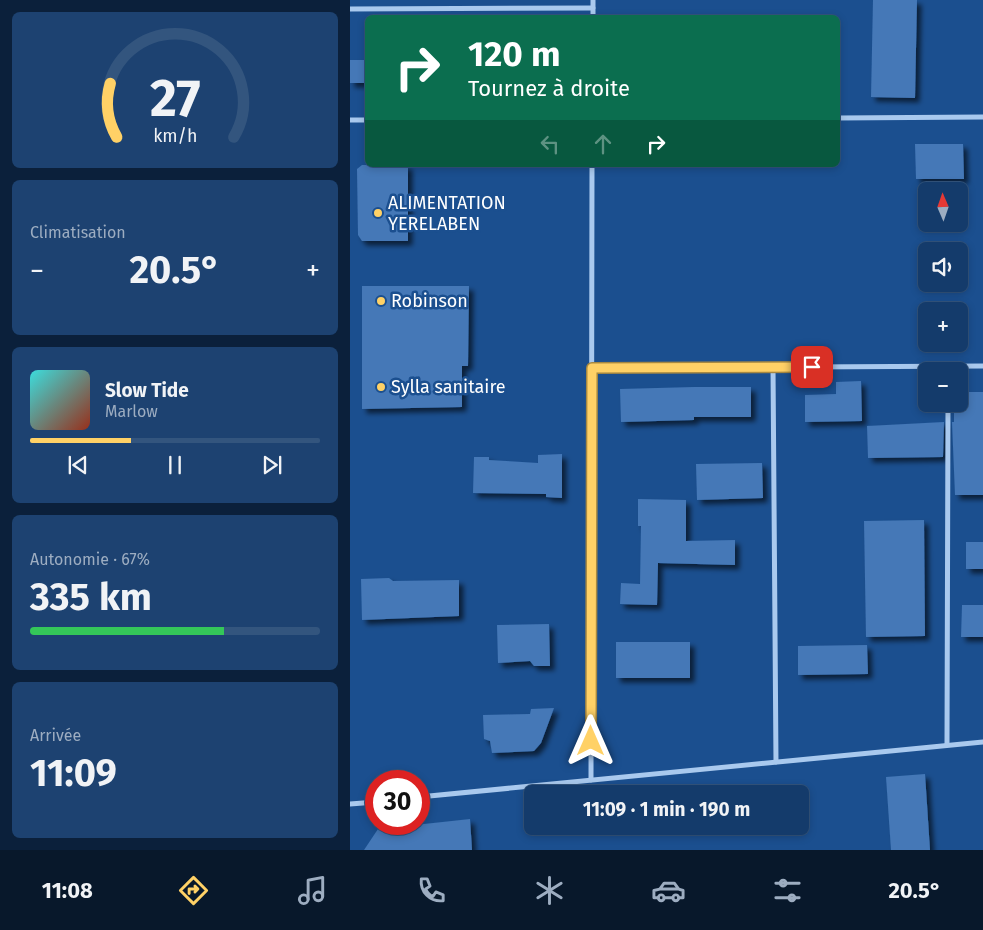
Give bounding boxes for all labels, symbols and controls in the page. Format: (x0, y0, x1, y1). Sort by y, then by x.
text: 120 m (468, 33, 561, 75)
icon: right (385, 35, 450, 100)
text: 27 (150, 67, 200, 130)
text: Tournez à droite (468, 75, 630, 102)
text: km/h (153, 125, 197, 147)
icon: left (536, 130, 564, 158)
icon: ahead (589, 130, 617, 158)
icon: right (642, 130, 670, 158)
north arrow (918, 182, 968, 232)
map controls (918, 182, 968, 412)
place label: ALIMENTATION YERELABEN (388, 192, 506, 235)
marker: ALIMENTATION YERELABEN (372, 207, 384, 219)
text: Climatisation (30, 223, 126, 242)
button: sound (918, 242, 968, 292)
text: 20.5° (129, 247, 221, 293)
text: − (30, 254, 44, 287)
text: + (306, 254, 320, 287)
place label: Robinson (391, 290, 468, 312)
marker: Robinson (375, 295, 387, 307)
button: + (918, 302, 968, 352)
pin (791, 346, 833, 388)
icon: arrive (798, 353, 826, 381)
button: − (918, 362, 968, 412)
place label: Sylla sanitaire (391, 376, 506, 398)
text: Slow Tide (105, 379, 189, 402)
marker: Sylla sanitaire (375, 381, 387, 393)
text: Marlow (105, 402, 158, 421)
icon: previous (64, 451, 92, 479)
icon: pause (161, 451, 189, 479)
icon: next (258, 451, 286, 479)
text: Autonomie · 67% (30, 550, 150, 569)
text: 335 km (30, 574, 152, 620)
position arrow (564, 714, 616, 766)
text: Arrivée (30, 726, 81, 745)
text: 11:09 (30, 750, 117, 796)
speed limit sign: 30 (365, 770, 430, 835)
text: 11:09 · 1 min · 190 m (583, 798, 750, 821)
icon: directions (176, 873, 211, 908)
icon: music (295, 873, 330, 908)
icon: phone (414, 873, 449, 908)
icon: climate (532, 873, 567, 908)
icon: car (651, 873, 686, 908)
icon: filters (770, 873, 805, 908)
text: 11:08 (42, 877, 93, 904)
text: 20.5° (888, 877, 941, 904)

